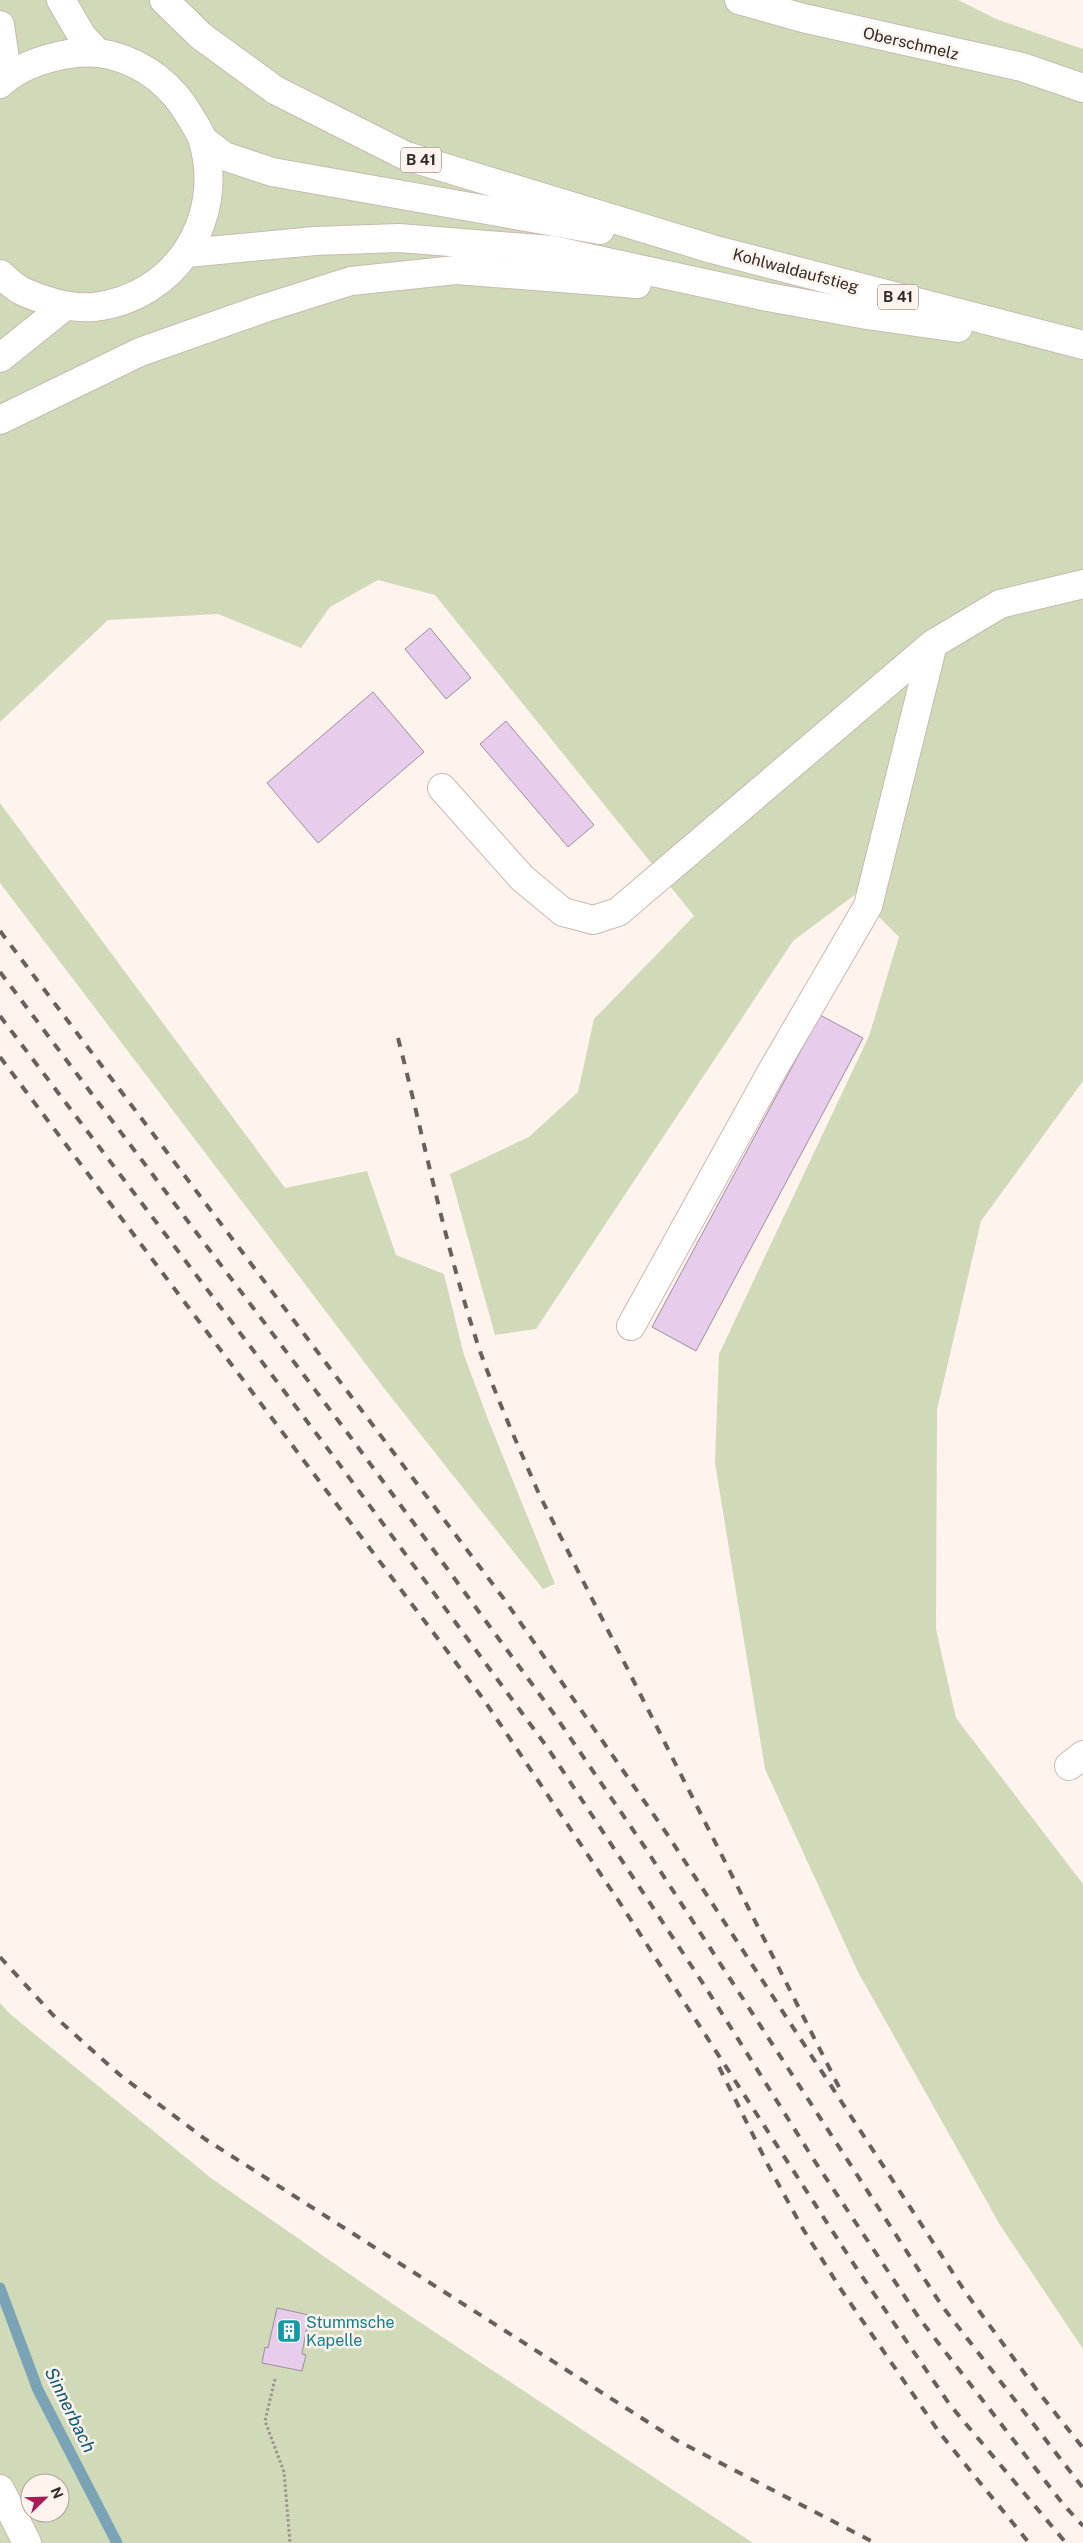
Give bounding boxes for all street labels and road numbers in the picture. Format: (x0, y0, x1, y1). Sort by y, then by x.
street label: Oberschmelz (861, 23, 961, 64)
road number: B 41 (401, 148, 441, 172)
street label: Kohlwaldaufstieg (731, 245, 861, 296)
road number: B 41 (878, 284, 918, 310)

